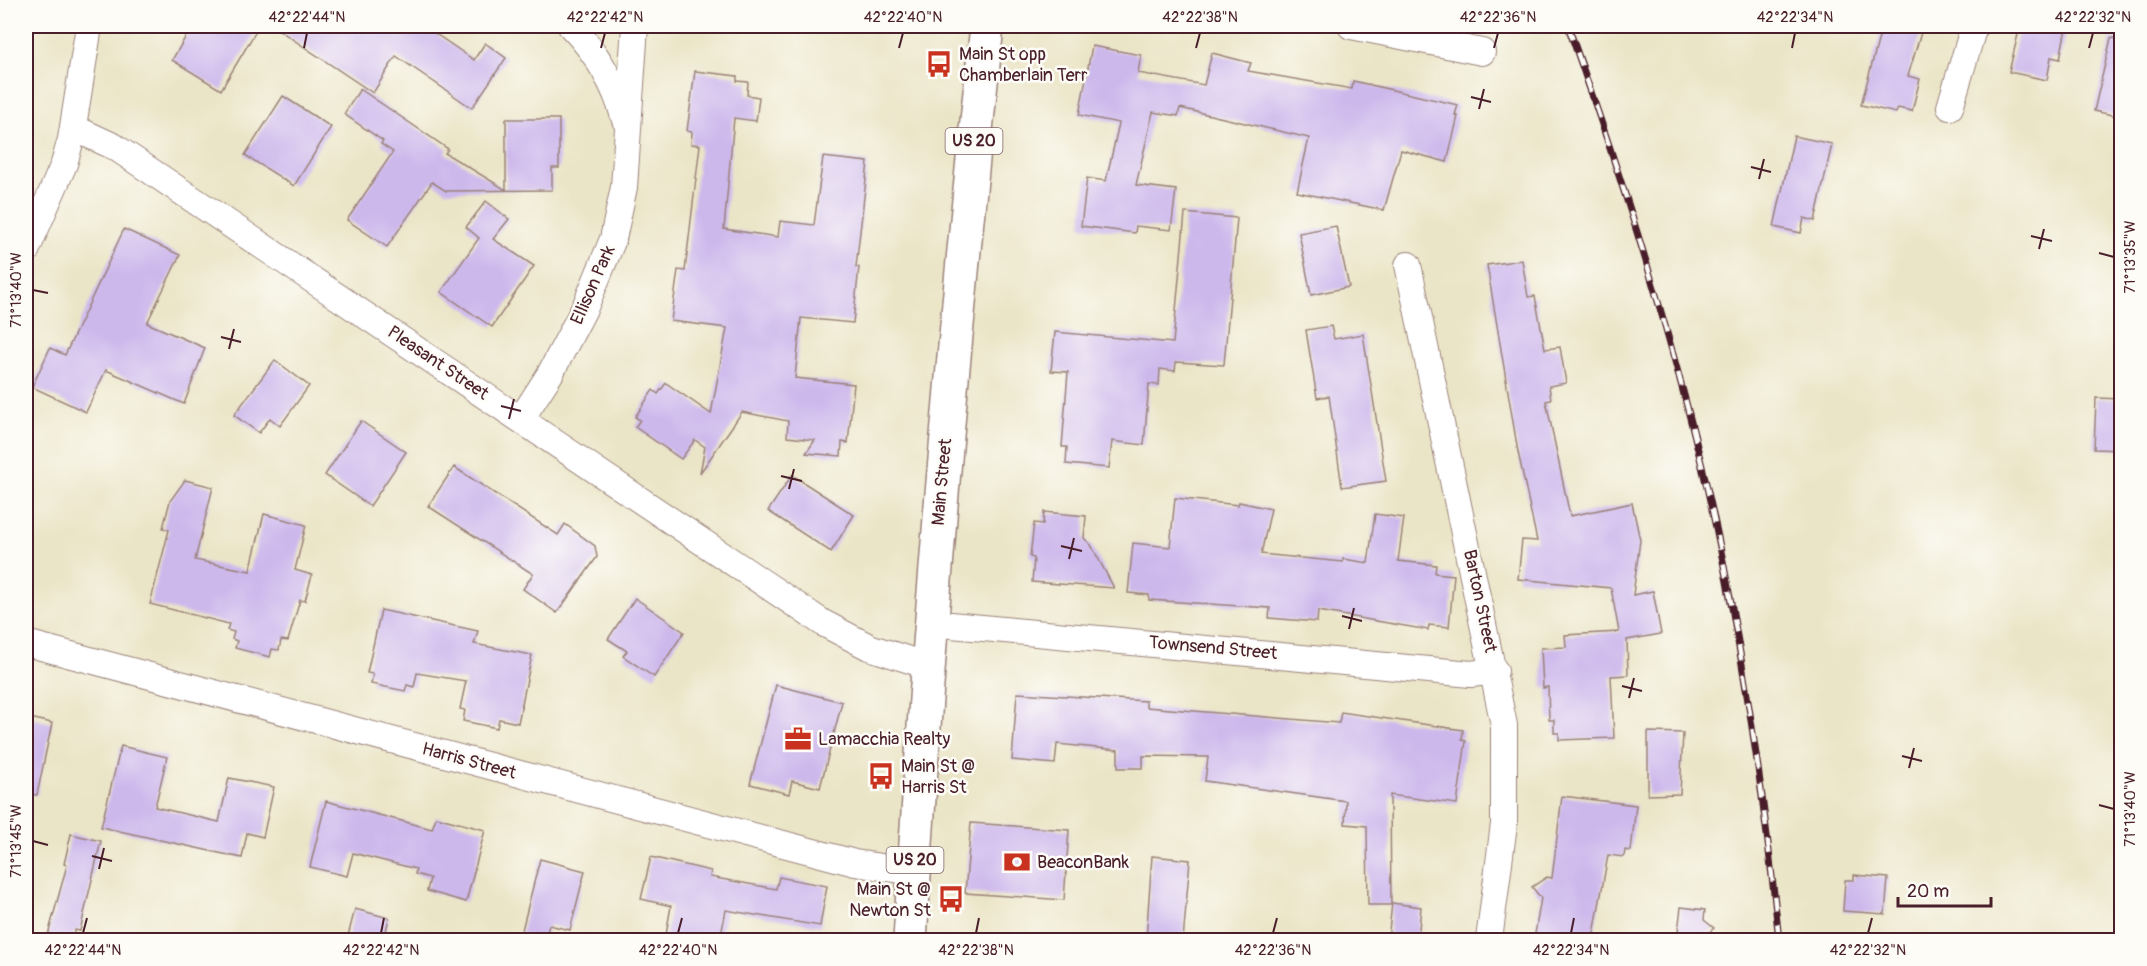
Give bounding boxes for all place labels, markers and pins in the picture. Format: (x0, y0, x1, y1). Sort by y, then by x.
place label: Main St opp Chamberlain Terr (959, 43, 1088, 87)
bus stop icon: Main St opp Chamberlain Terr (924, 49, 954, 79)
office icon: Lamacchia Realty (783, 724, 813, 754)
place label: Lamacchia Realty (818, 728, 950, 751)
place label: Main St @ Harris St (901, 755, 975, 799)
bus stop icon: Main St @ Harris St (866, 761, 896, 791)
bank icon: BeaconBank (1002, 847, 1032, 877)
place label: BeaconBank (1037, 851, 1129, 874)
place label: Main St @ Newton St (849, 878, 932, 922)
bus stop icon: Main St @ Newton St (936, 884, 966, 914)

